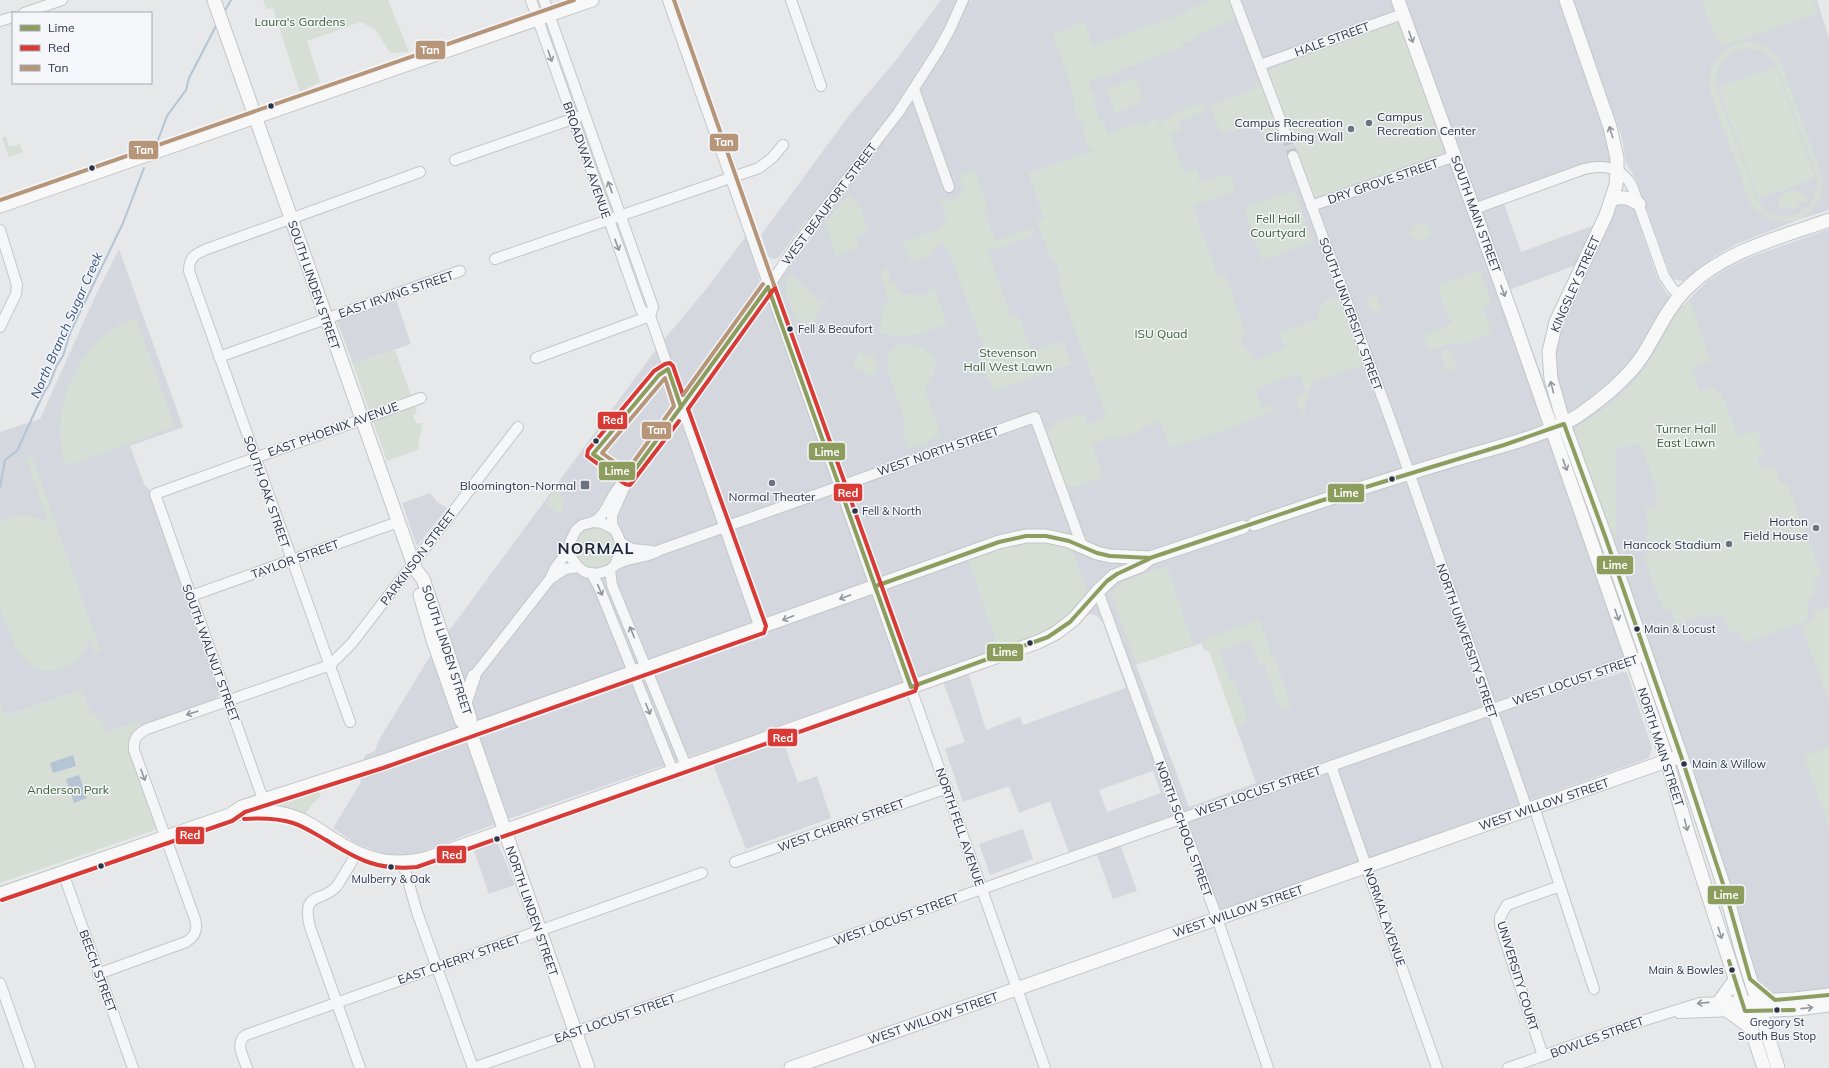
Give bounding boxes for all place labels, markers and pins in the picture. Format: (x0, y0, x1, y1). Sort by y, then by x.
unlabelled marker (266, 101, 276, 111)
place label: Campus Recreation Center (1377, 109, 1477, 138)
place label: Campus Recreation Climbing Wall (1234, 115, 1343, 144)
marker: Campus Recreation Center (1364, 118, 1374, 128)
marker: Campus Recreation Climbing Wall (1346, 124, 1356, 134)
unlabelled marker (87, 163, 97, 173)
place label: Fell & Beaufort (798, 322, 873, 336)
marker: Fell & Beaufort (785, 324, 795, 334)
unlabelled marker (591, 436, 601, 446)
unlabelled marker (1387, 474, 1397, 484)
place label: Bloomington-Normal (460, 478, 576, 493)
marker: Normal Theater (767, 478, 777, 488)
marker: Bloomington-Normal (579, 479, 591, 491)
place label: Normal Theater (729, 489, 816, 504)
place label: Fell & North (862, 504, 921, 518)
marker: Fell & North (850, 506, 860, 516)
place label: Horton Field House (1743, 514, 1808, 543)
marker: Horton Field House (1811, 523, 1821, 533)
place label: Hancock Stadium (1623, 537, 1721, 552)
marker: Hancock Stadium (1724, 539, 1734, 549)
place label: Main & Locust (1644, 622, 1716, 636)
marker: Main & Locust (1632, 624, 1642, 634)
unlabelled marker (1025, 638, 1035, 648)
place label: Main & Willow (1692, 757, 1767, 771)
marker: Main & Willow (1679, 759, 1689, 769)
unlabelled marker (492, 834, 502, 844)
unlabelled marker (96, 861, 106, 871)
marker: Mulberry & Oak (386, 862, 396, 872)
place label: Mulberry & Oak (351, 872, 431, 886)
place label: Main & Bowles (1648, 963, 1724, 977)
marker: Main & Bowles (1727, 965, 1737, 975)
marker: Gregory St South Bus Stop (1772, 1005, 1782, 1015)
place label: Gregory St South Bus Stop (1738, 1015, 1817, 1043)

